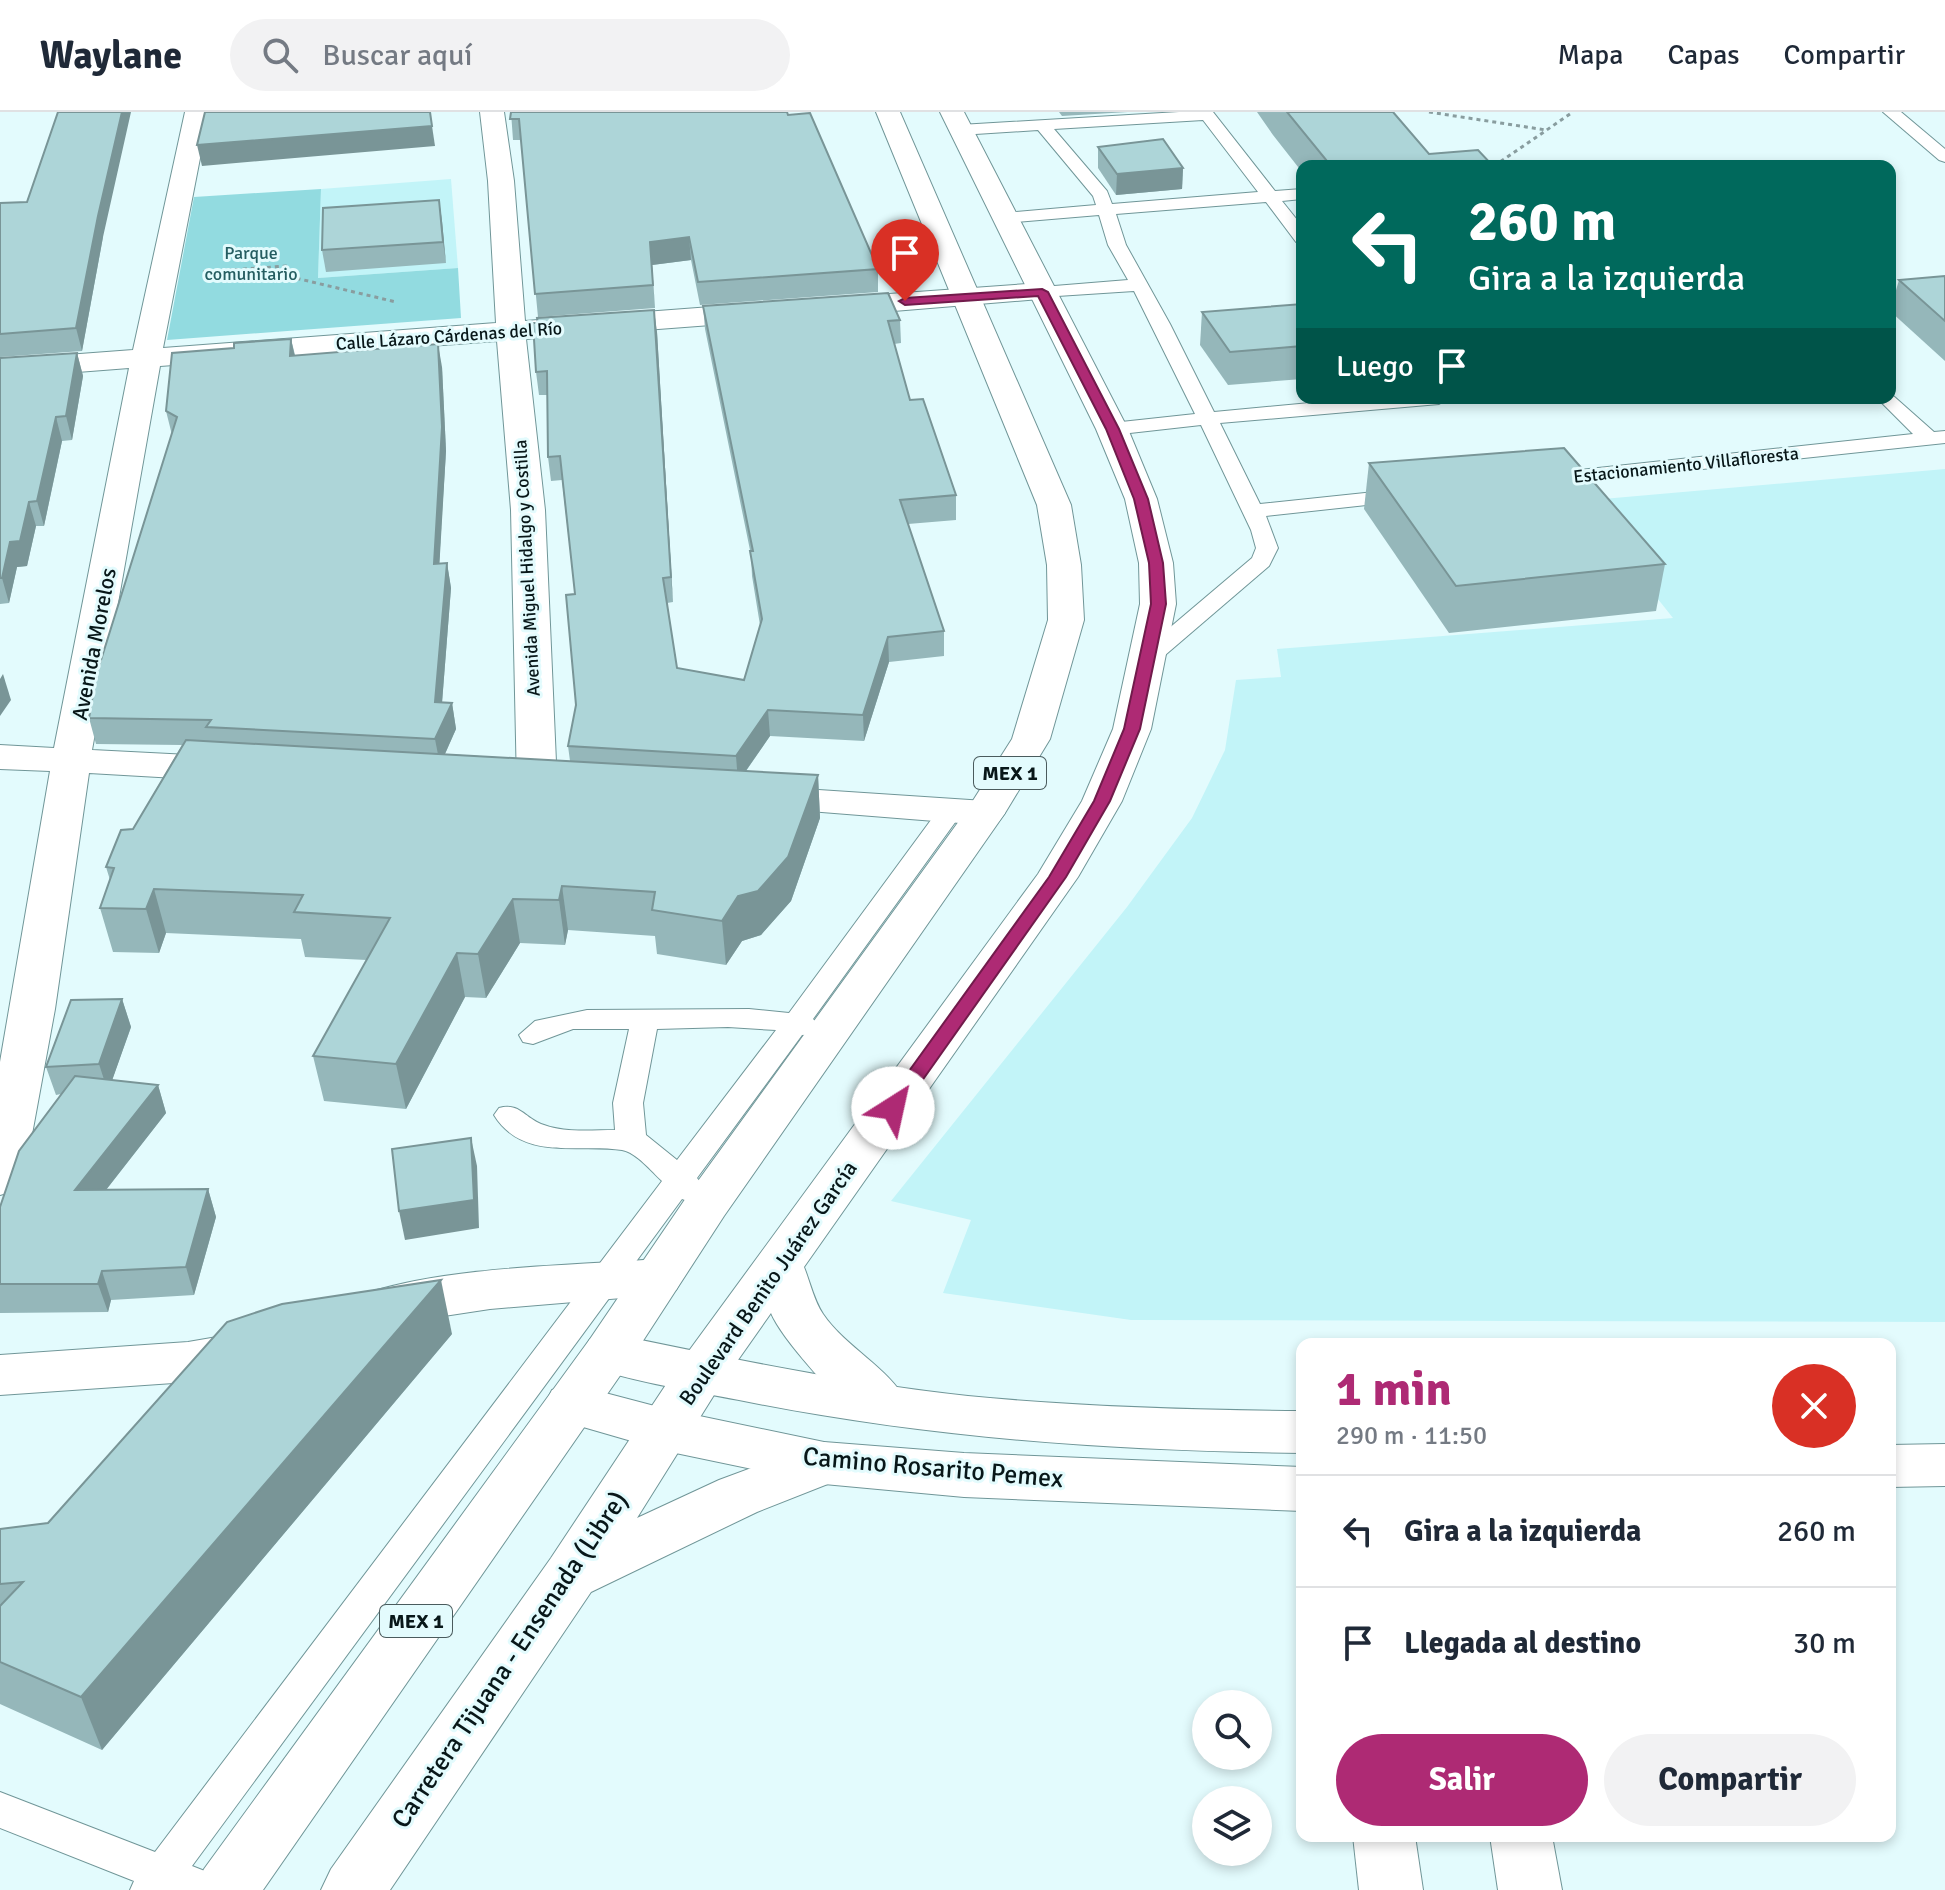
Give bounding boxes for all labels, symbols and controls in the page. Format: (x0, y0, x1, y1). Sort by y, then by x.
search box (230, 19, 790, 91)
text: Waylane (40, 32, 182, 79)
icon: search (258, 33, 302, 77)
text: Buscar aquí (322, 37, 472, 74)
text: Mapa (1558, 38, 1623, 72)
text: Capas (1667, 38, 1740, 72)
text: Compartir (1784, 38, 1905, 72)
text: 260 m (1468, 187, 1616, 256)
icon: left (1336, 192, 1440, 296)
pin (871, 219, 939, 301)
icon: arrive (883, 231, 927, 275)
park label: Parque comunitario (204, 242, 298, 285)
text: Gira a la izquierda (1468, 256, 1745, 301)
street label: Calle Lázaro Cárdenas del Río (335, 317, 563, 355)
icon: arrive (1430, 344, 1474, 388)
text: Luego (1336, 348, 1414, 385)
street label: Avenida Miguel Hidalgo y Costilla (509, 439, 545, 697)
street label: Estacionamiento Villafloresta (1572, 442, 1800, 488)
street label: Avenida Morelos (66, 566, 122, 722)
road number: MEX 1 (974, 757, 1046, 789)
position arrow (851, 1066, 935, 1150)
street label: Boulevard Benito Juárez García (673, 1156, 863, 1410)
text: 1 min (1336, 1360, 1452, 1419)
button: close (1772, 1364, 1856, 1448)
text: 290 m · 11:50 (1336, 1420, 1487, 1452)
street label: Camino Rosarito Pemex (802, 1441, 1064, 1495)
street label: Carretera Tijuana - Ensenada (Libre) (385, 1486, 635, 1834)
icon: left (1336, 1509, 1380, 1553)
text: Gira a la izquierda (1404, 1513, 1641, 1550)
text: 260 m (1777, 1513, 1856, 1550)
road number: MEX 1 (380, 1605, 452, 1637)
icon: arrive (1336, 1621, 1380, 1665)
text: Llegada al destino (1404, 1625, 1641, 1662)
text: 30 m (1793, 1625, 1856, 1662)
map controls (1192, 1690, 1272, 1866)
button: search (1192, 1690, 1272, 1770)
button: Salir (1336, 1734, 1588, 1826)
button: Compartir (1604, 1734, 1856, 1826)
button: layers (1192, 1786, 1272, 1866)

